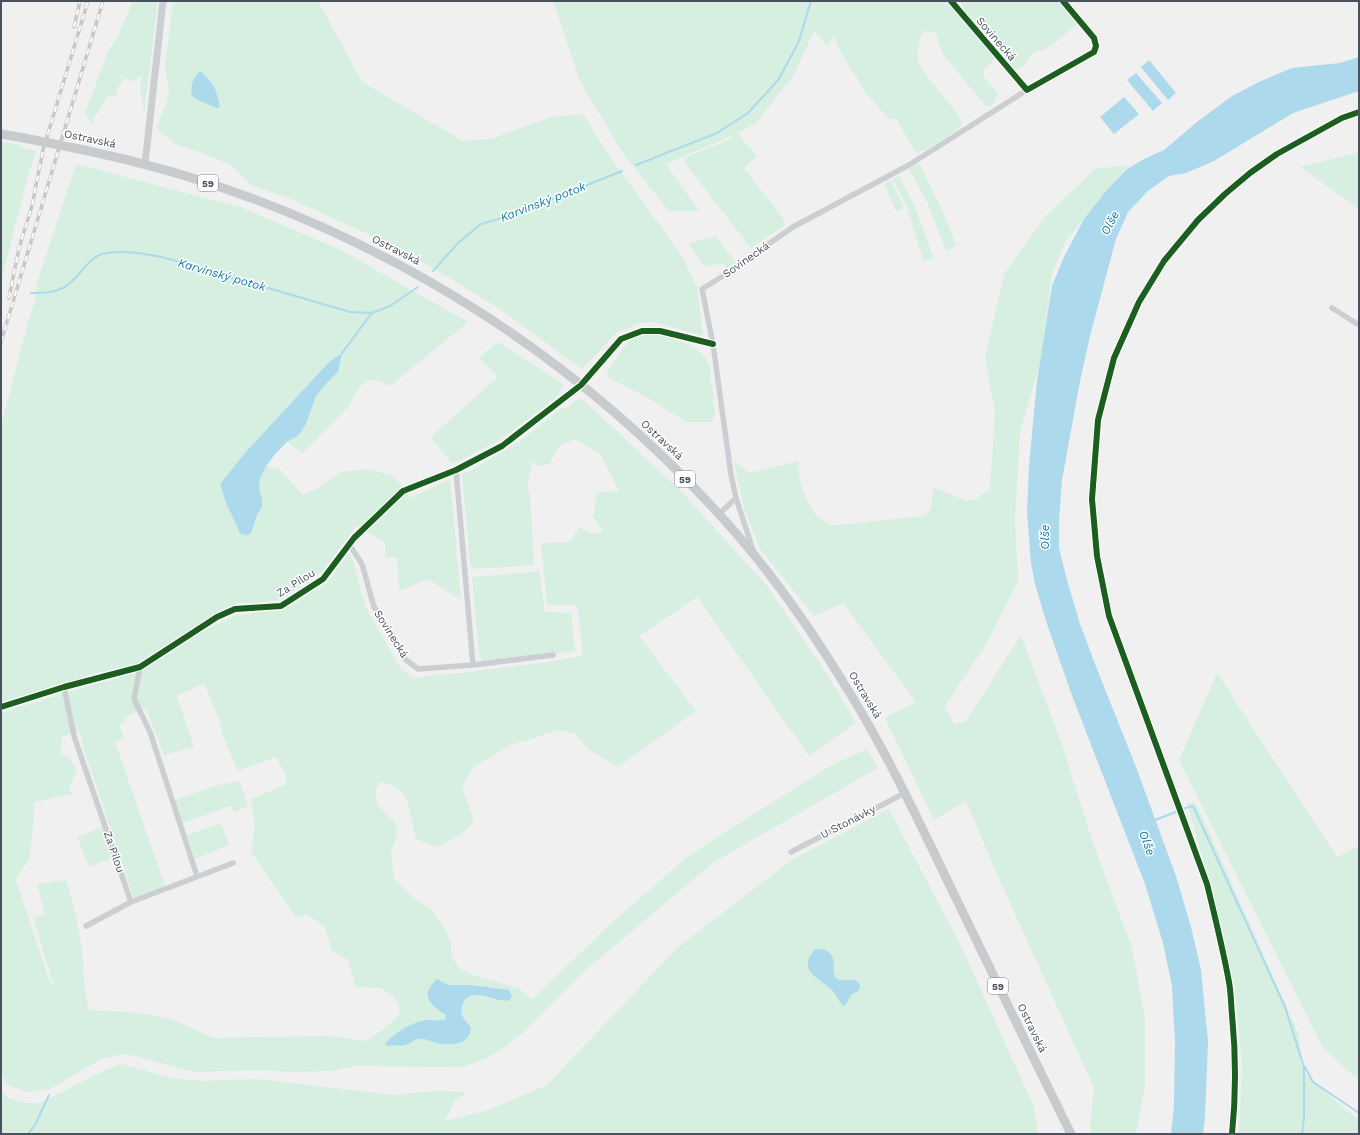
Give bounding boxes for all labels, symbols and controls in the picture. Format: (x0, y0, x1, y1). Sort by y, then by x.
street label: Sovinecká (973, 14, 1019, 64)
street label: Ostravská (63, 127, 117, 151)
road number: 59 (198, 175, 218, 191)
water label: Karvinský potok (498, 179, 588, 225)
water label: Olše (1098, 208, 1122, 238)
street label: Ostravská (370, 232, 422, 268)
street label: Sovinecká (720, 239, 772, 281)
water label: Karvinský potok (177, 256, 268, 294)
street label: Ostravská (638, 417, 686, 463)
road number: 59 (675, 471, 695, 487)
water label: Olše (1038, 524, 1052, 550)
street label: Za Pilou (274, 566, 318, 600)
street label: Sovinecká (371, 608, 411, 660)
street label: Ostravská (846, 669, 884, 721)
street label: U Stonávky (818, 802, 878, 841)
water label: Olše (1136, 829, 1158, 858)
street label: Za Pilou (101, 830, 127, 874)
road number: 59 (988, 978, 1008, 994)
street label: Ostravská (1015, 1001, 1049, 1055)

